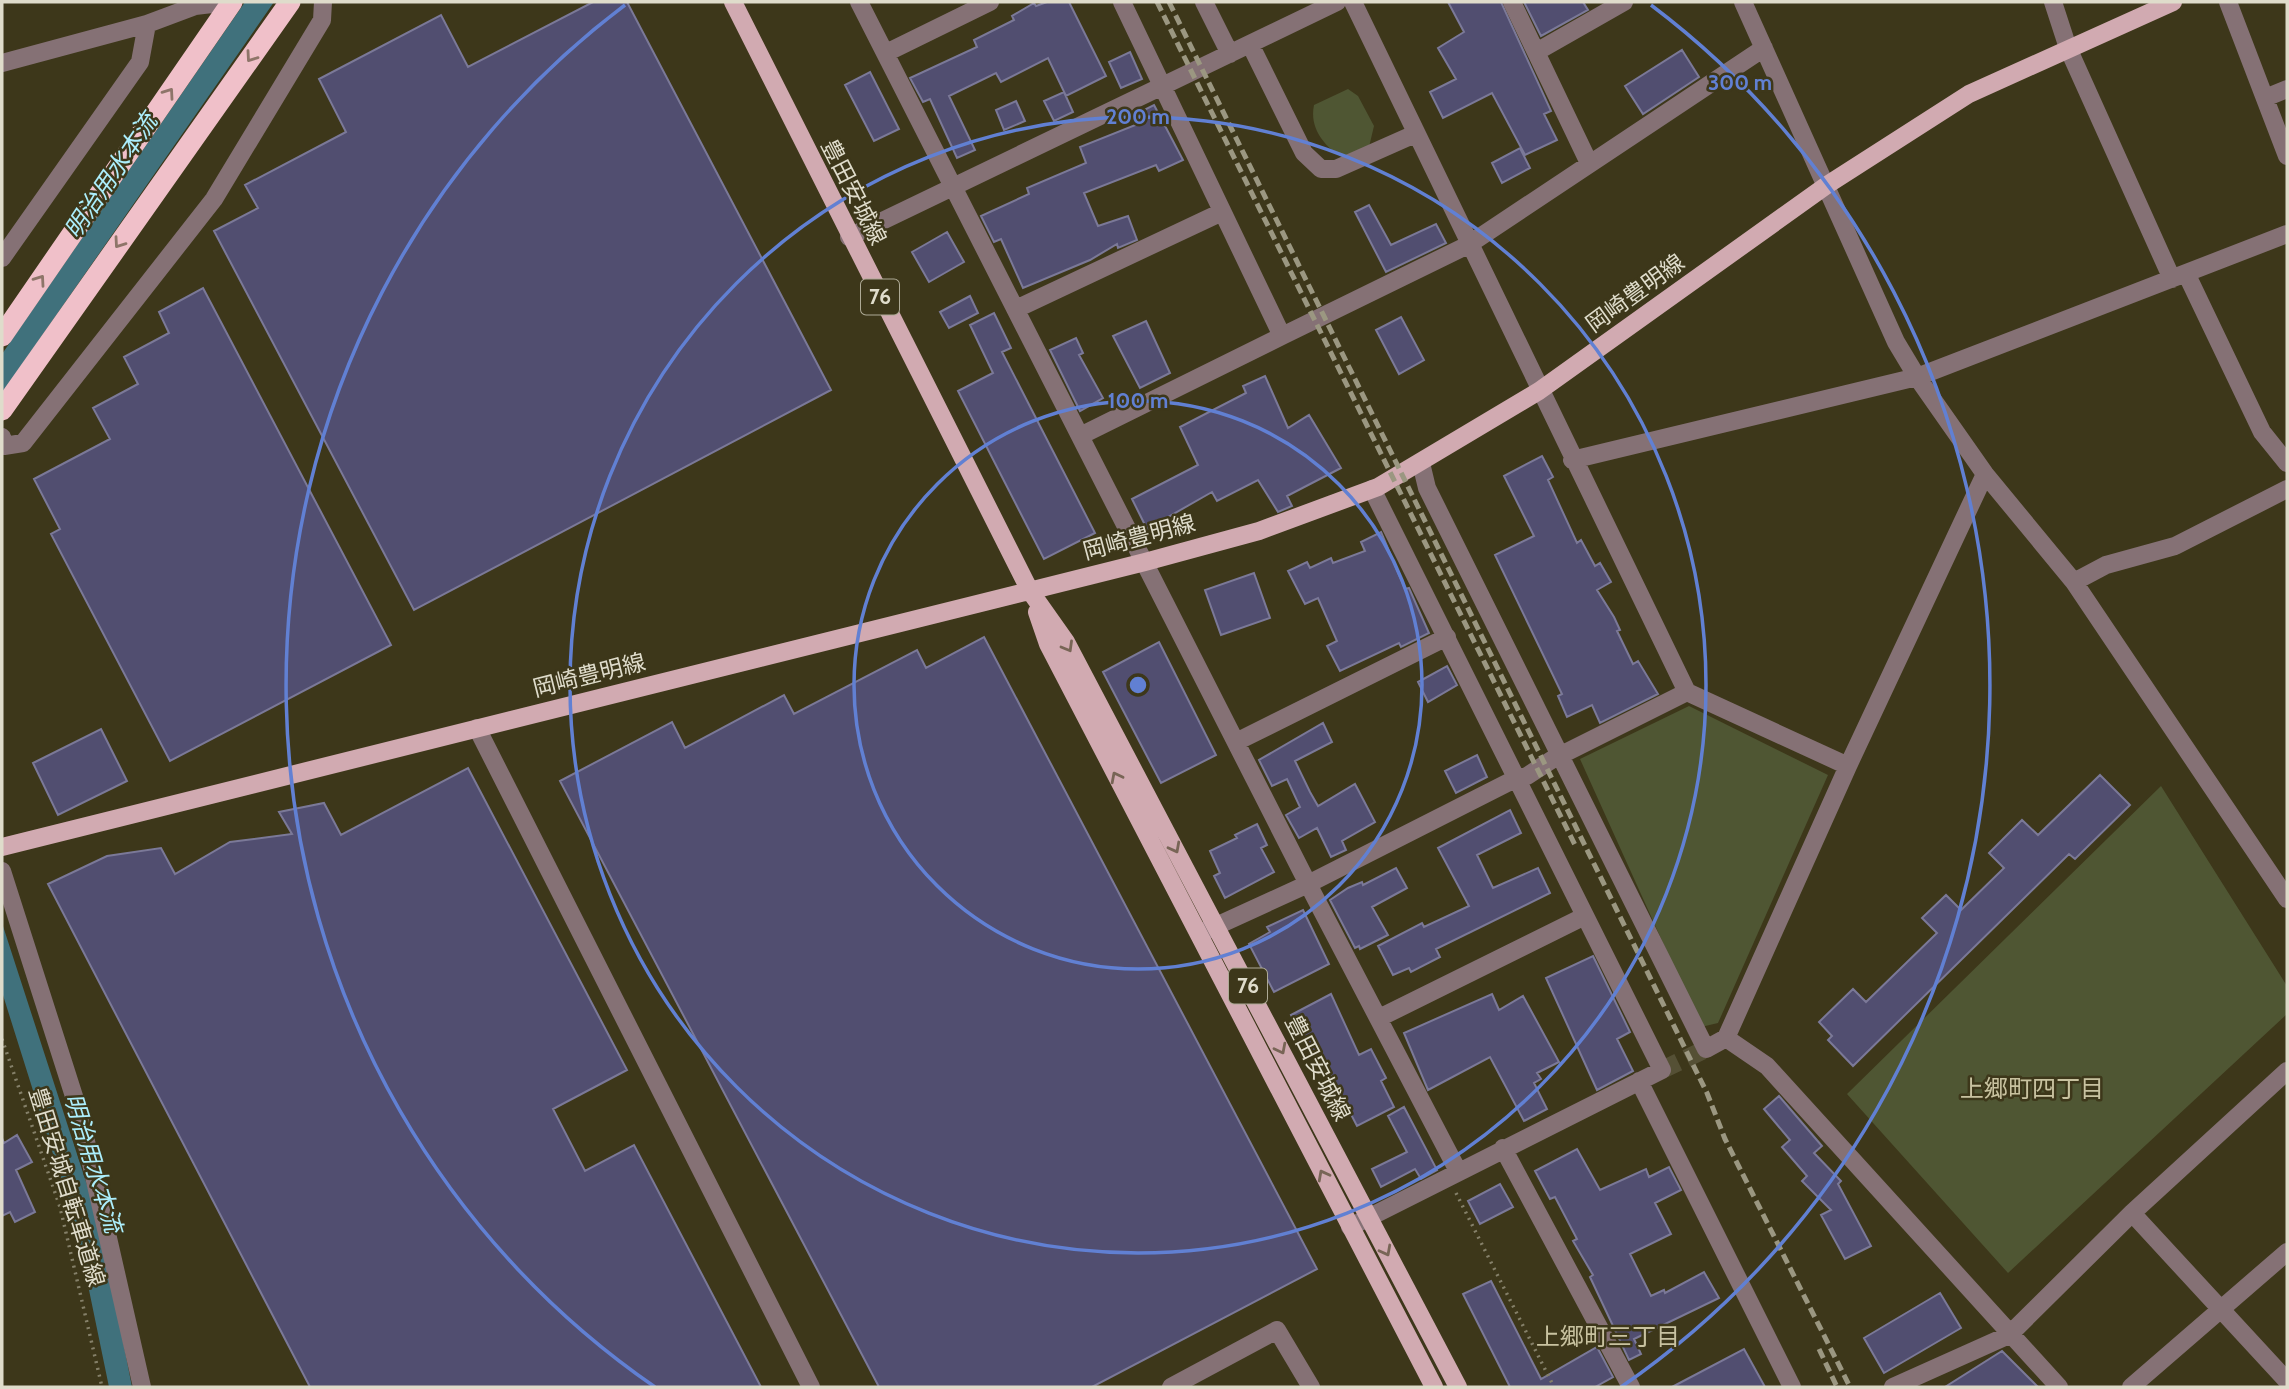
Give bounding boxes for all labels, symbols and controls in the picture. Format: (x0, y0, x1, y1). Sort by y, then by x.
one-way arrow (247, 49, 259, 62)
text: 300 m (1708, 70, 1772, 95)
one-way arrow (161, 88, 173, 101)
text: 200 m (1106, 104, 1170, 129)
water label: 明治用水本流 (58, 105, 165, 244)
street label: 豊田安城線 (815, 134, 893, 250)
one-way arrow (115, 235, 128, 248)
street label: 岡崎豊明線 (1580, 248, 1690, 338)
one-way arrow (32, 275, 44, 288)
road number: 76 (861, 280, 899, 314)
text: 100 m (1108, 388, 1168, 413)
street label: 岡崎豊明線 (1080, 509, 1198, 565)
one-way arrow (1060, 640, 1073, 653)
street label: 岡崎豊明線 (530, 648, 648, 702)
centre of rings (1126, 673, 1150, 697)
one-way arrow (1111, 772, 1125, 784)
one-way arrow (1167, 841, 1180, 853)
road number: 76 (1229, 968, 1267, 1004)
street label: 豊田安城線 (1279, 1010, 1357, 1126)
one-way arrow (1272, 1042, 1286, 1055)
district label: 上郷町四丁目 (1960, 1074, 2104, 1103)
street label: 豊田安城自転車道線 (23, 1084, 111, 1290)
water label: 明治用水本流 (59, 1090, 130, 1240)
one-way arrow (1318, 1170, 1331, 1182)
one-way arrow (1377, 1244, 1391, 1256)
district label: 上郷町三丁目 (1536, 1322, 1680, 1351)

